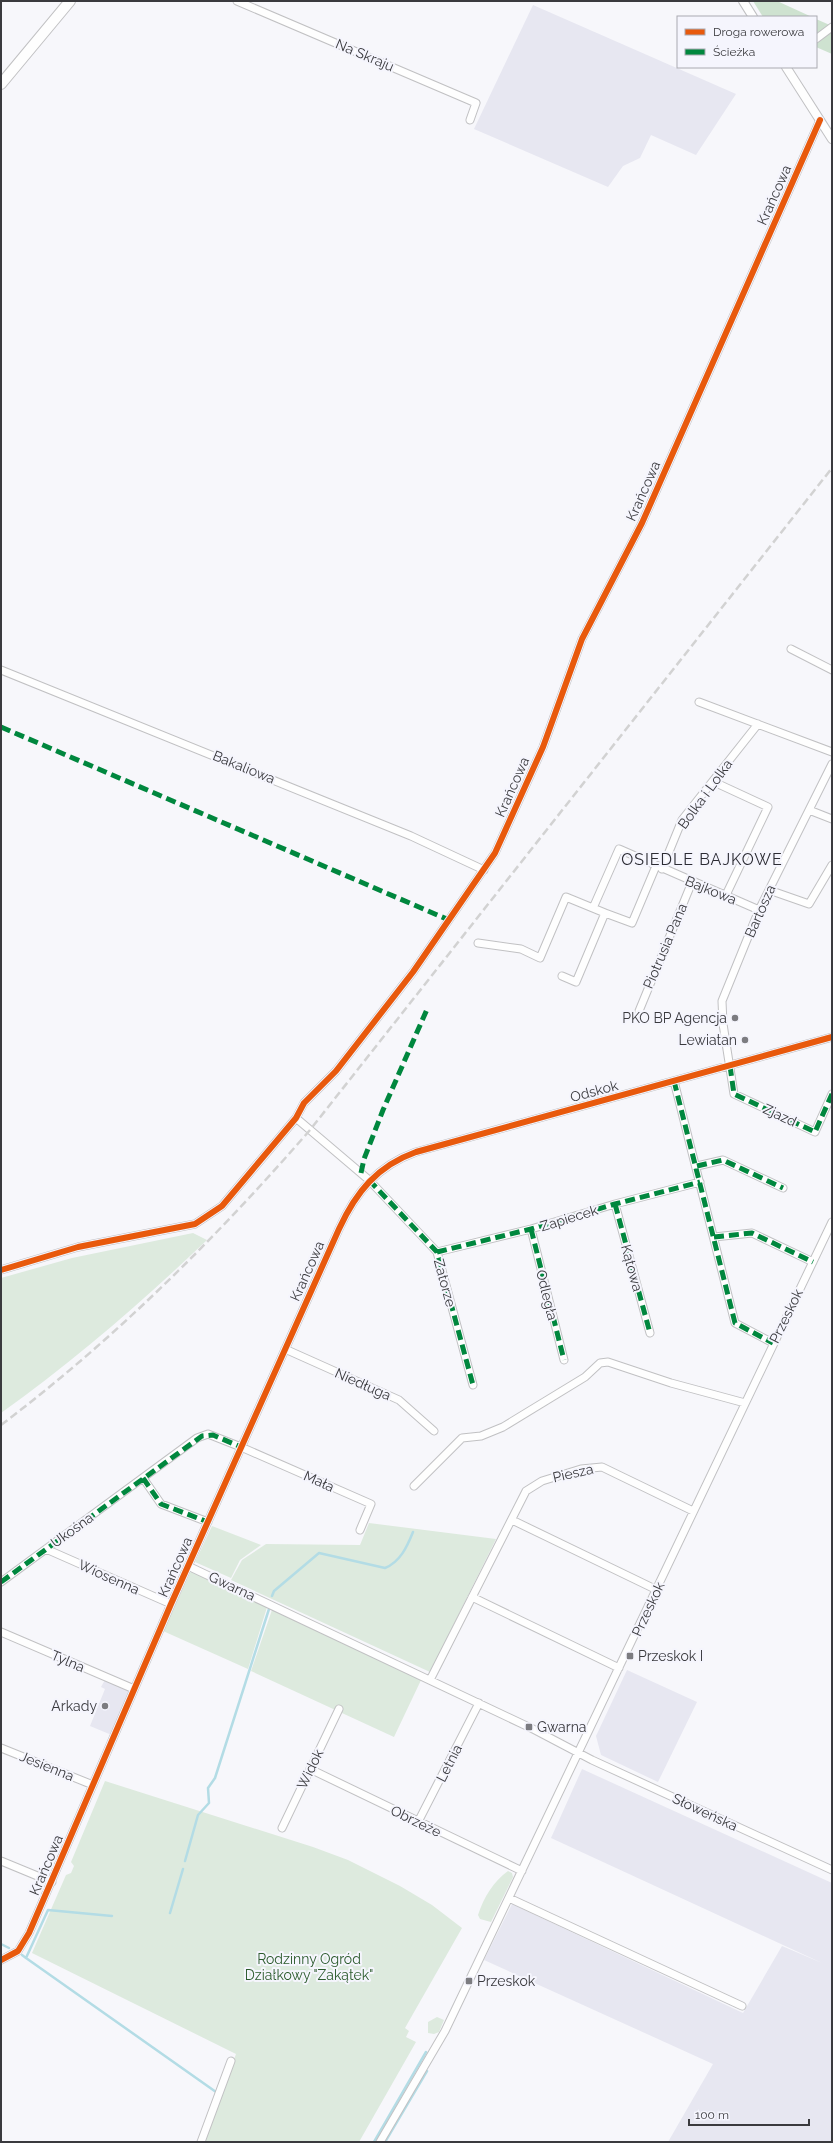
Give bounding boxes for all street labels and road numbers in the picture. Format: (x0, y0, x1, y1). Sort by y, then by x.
street label: Na Skraju (333, 36, 397, 74)
street label: Krańcowa (754, 162, 794, 228)
street label: Krańcowa (623, 458, 663, 524)
street label: Bakaliowa (211, 747, 277, 787)
street label: Krańcowa (492, 754, 532, 820)
street label: Bolka i Lolka (674, 756, 736, 832)
street label: Bajkowa (683, 872, 739, 908)
street label: Bartosza (741, 882, 779, 940)
street label: Piotrusia Pana (640, 901, 690, 991)
street label: Odskok (568, 1077, 620, 1105)
street label: Zjazd (761, 1100, 799, 1130)
street label: Zapiecek (538, 1201, 600, 1234)
street label: Krańcowa (287, 1238, 327, 1304)
street label: Kątowa (618, 1243, 646, 1293)
street label: Zatorze (431, 1257, 459, 1309)
street label: Odległa (533, 1268, 561, 1322)
street label: Przeskok (766, 1286, 806, 1346)
street label: Niedługa (333, 1365, 393, 1403)
street label: Piesza (551, 1461, 595, 1485)
street label: Mała (301, 1467, 337, 1495)
street label: Ukośna (48, 1509, 96, 1551)
street label: Krańcowa (155, 1534, 195, 1600)
street label: Wiosenna (76, 1556, 142, 1598)
street label: Gwarna (206, 1568, 258, 1604)
street label: Przeskok (628, 1579, 668, 1639)
street label: Tylna (49, 1647, 87, 1675)
street label: Letnia (433, 1742, 465, 1784)
street label: Widok (294, 1746, 327, 1791)
street label: Jesienna (18, 1748, 76, 1784)
street label: Słoweńska (670, 1790, 740, 1834)
street label: Obrzeże (388, 1802, 444, 1840)
street label: Krańcowa (26, 1832, 66, 1898)

